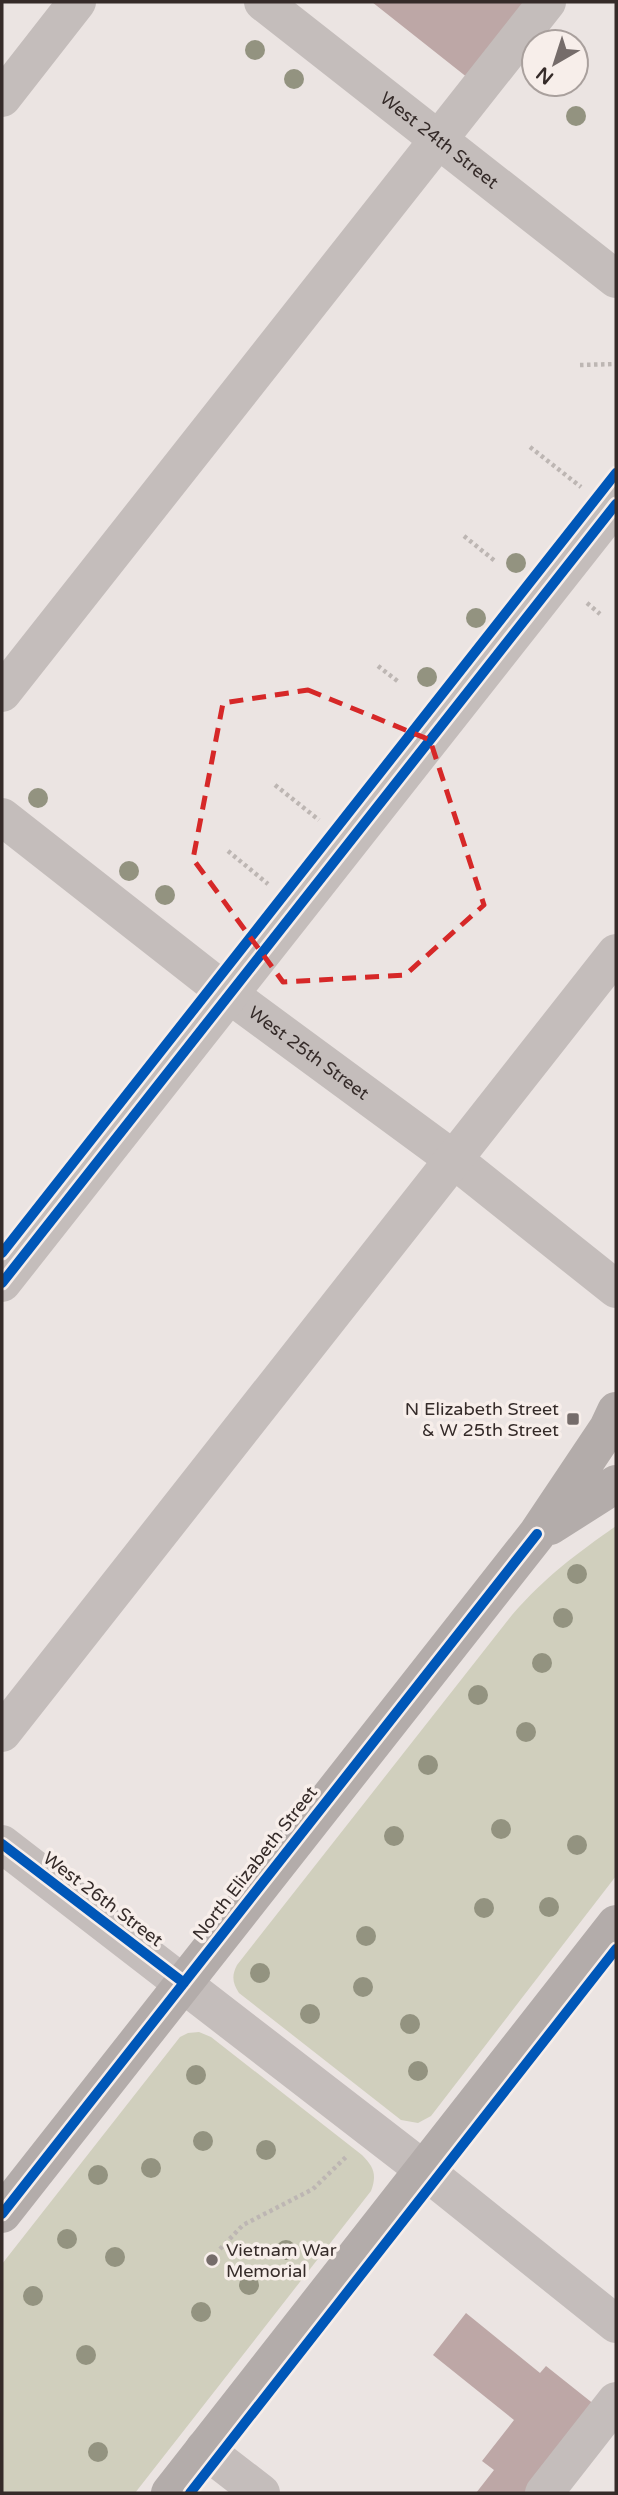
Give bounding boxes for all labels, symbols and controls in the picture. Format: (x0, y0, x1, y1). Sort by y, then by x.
north arrow (520, 28, 590, 98)
text: N (532, 62, 558, 89)
street label: West 24th Street (376, 87, 503, 194)
street label: West 25th Street (244, 1001, 374, 1105)
place label: N Elizabeth Street & W 25th Street (405, 1398, 559, 1441)
marker: N Elizabeth Street & W 25th Street (565, 1411, 581, 1427)
street label: North Elizabeth Street (188, 1781, 322, 1944)
street label: West 26th Street (39, 1847, 167, 1951)
place label: Vietnam War Memorial (226, 2239, 337, 2282)
marker: Vietnam War Memorial (204, 2252, 220, 2268)

